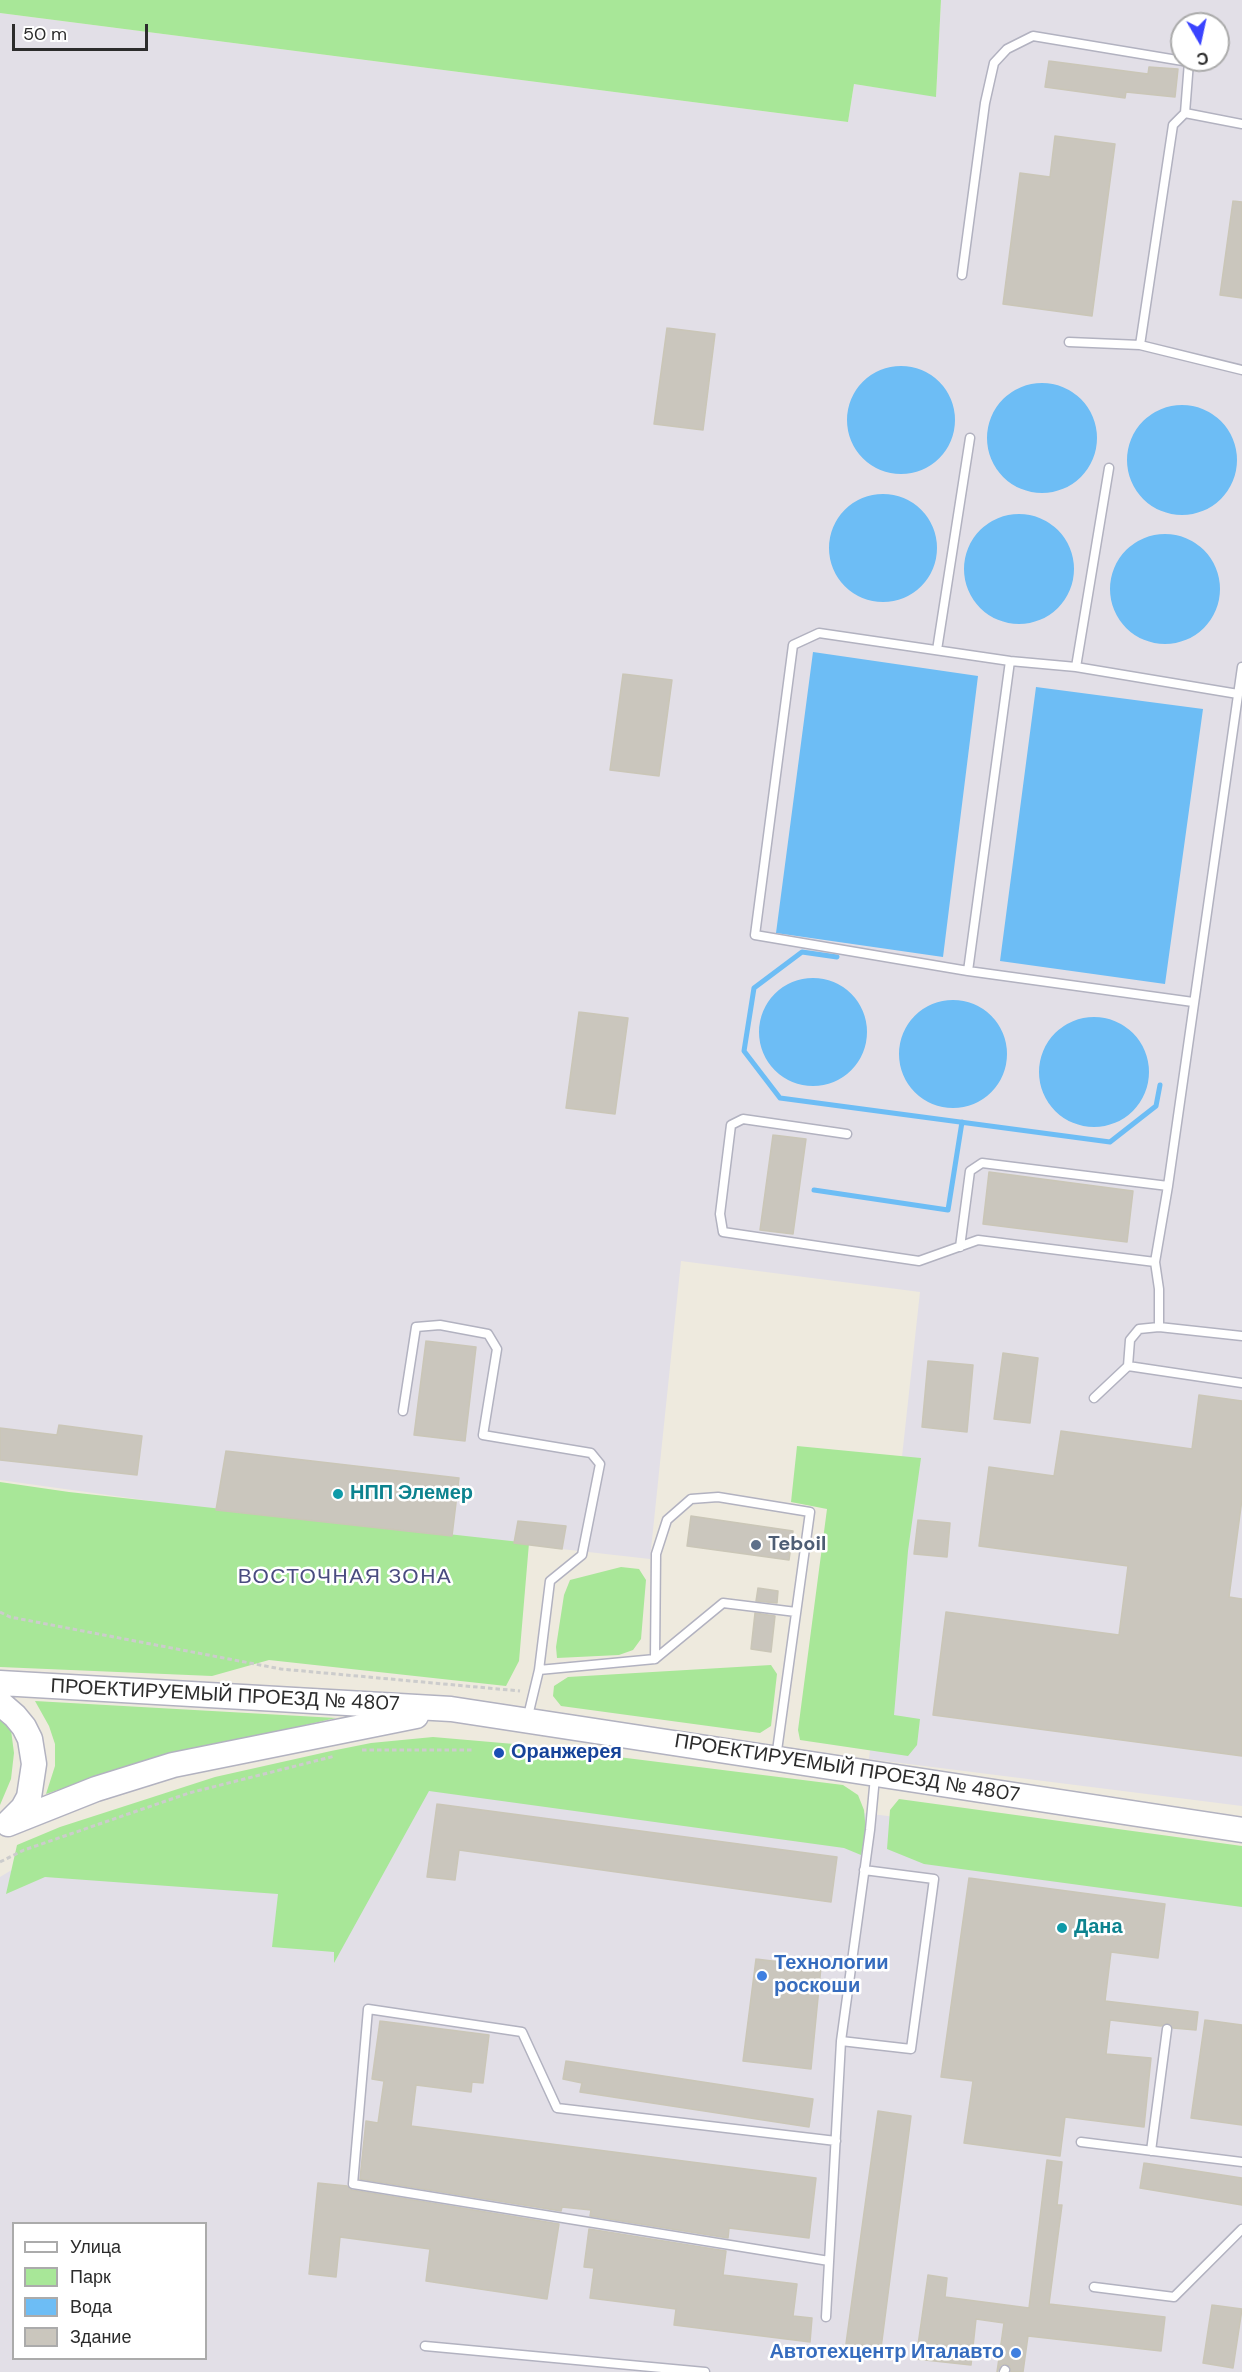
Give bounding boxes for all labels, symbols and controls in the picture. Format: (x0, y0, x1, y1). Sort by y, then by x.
scale bar (15, 12, 152, 50)
north arrow (1170, 12, 1230, 72)
text: 50 m (23, 22, 67, 46)
text: С (1195, 47, 1210, 70)
place label: НПП Элемер (350, 1482, 473, 1506)
marker: НПП Элемер (331, 1487, 345, 1501)
place label: Teboil (768, 1533, 826, 1557)
marker: Teboil (749, 1538, 763, 1552)
district label: ВОСТОЧНАЯ ЗОНА (238, 1564, 452, 1590)
street label: ПРОЕКТИРУЕМЫЙ ПРОЕЗД № 4807 (50, 1675, 400, 1717)
street label: ПРОЕКТИРУЕМЫЙ ПРОЕЗД № 4807 (673, 1730, 1021, 1808)
place label: Оранжерея (511, 1741, 622, 1765)
marker: Оранжерея (492, 1746, 506, 1760)
place label: Дана (1074, 1916, 1123, 1940)
marker: Дана (1055, 1921, 1069, 1935)
place label: Технологии роскоши (774, 1952, 889, 1999)
marker: Технологии роскоши (755, 1969, 769, 1983)
legend (12, 2222, 207, 2360)
text: Улица (70, 2235, 121, 2259)
text: Парк (70, 2265, 111, 2289)
text: Вода (70, 2295, 112, 2319)
text: Здание (70, 2325, 131, 2349)
place label: Автотехцентр Италавто (769, 2341, 1004, 2365)
marker: Автотехцентр Италавто (1009, 2346, 1023, 2360)

